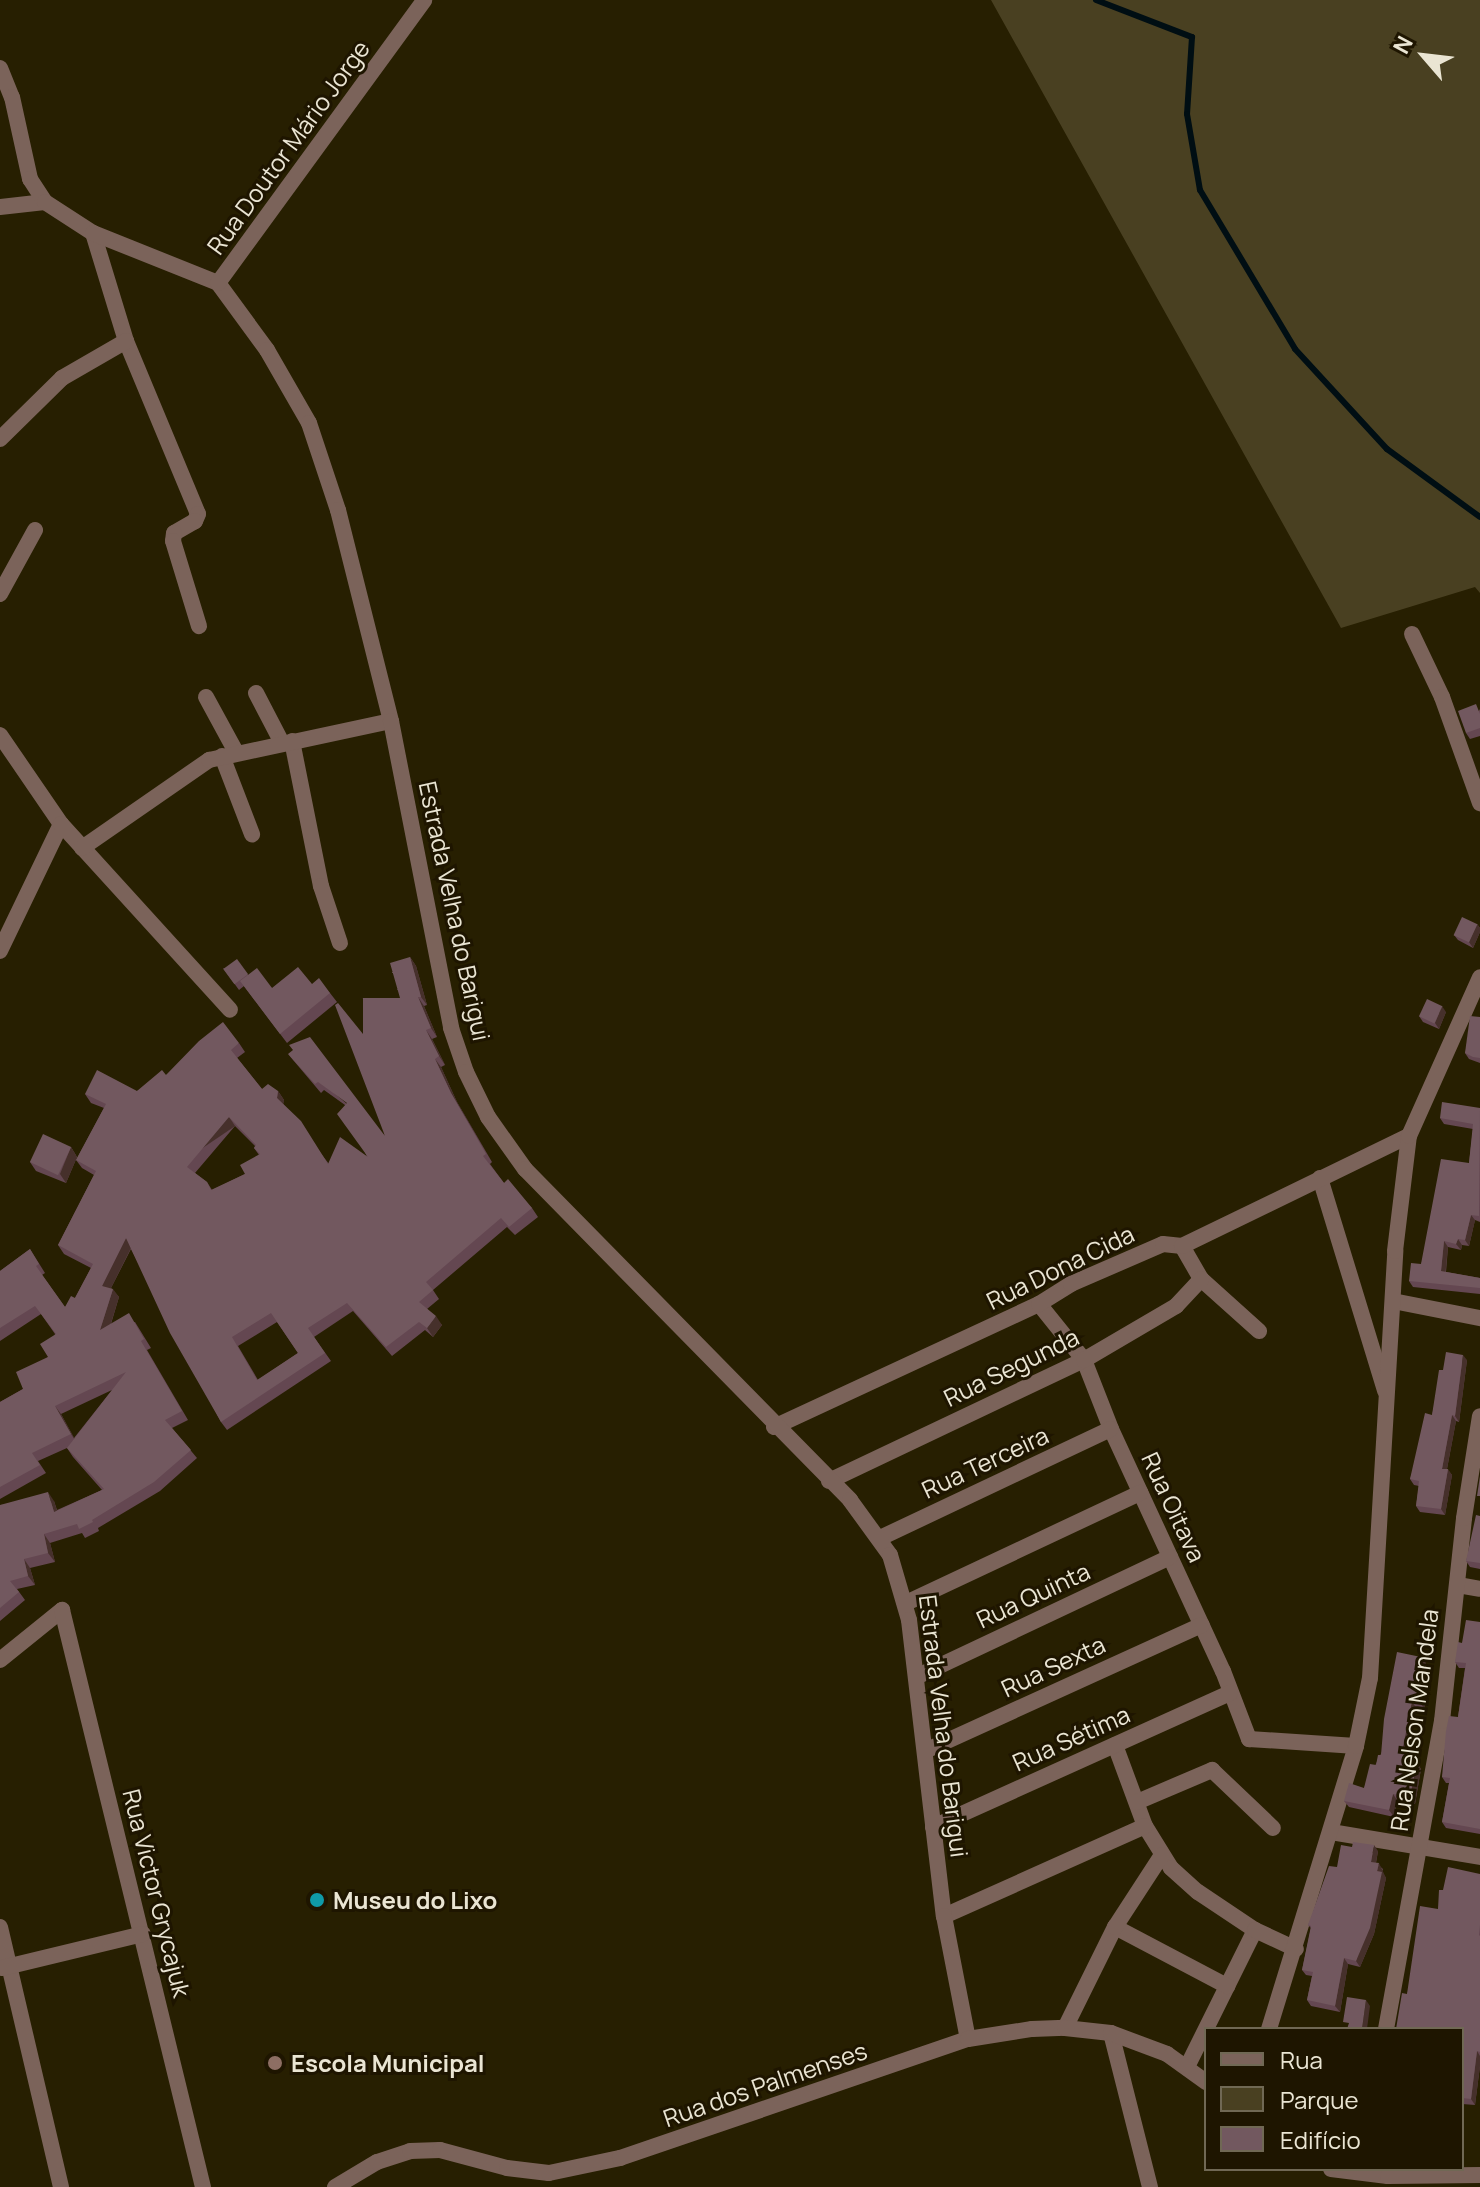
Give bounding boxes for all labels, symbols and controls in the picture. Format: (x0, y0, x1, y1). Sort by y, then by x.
north arrow (1384, 16, 1464, 96)
text: N (1386, 31, 1420, 59)
street label: Rua Doutor Mário Jorge (201, 34, 375, 260)
street label: Estrada Velha do Barigui (413, 779, 497, 1043)
street label: Rua Dona Cida (982, 1219, 1138, 1315)
street label: Rua Segunda (939, 1322, 1083, 1412)
street label: Rua Terceira (917, 1420, 1053, 1504)
street label: Rua Oitava (1136, 1448, 1212, 1566)
street label: Rua Quinta (972, 1556, 1094, 1634)
street label: Estrada Velha do Barigui (914, 1593, 974, 1859)
street label: Rua Nelson Mandela (1384, 1607, 1444, 1833)
street label: Rua Sexta (996, 1629, 1110, 1703)
street label: Rua Sétima (1008, 1699, 1134, 1777)
street label: Rua Victor Grycajuk (117, 1786, 197, 2000)
place label: Museu do Lixo (333, 1886, 497, 1914)
marker: Museu do Lixo (308, 1891, 326, 1909)
legend (1204, 2027, 1464, 2171)
street label: Rua dos Palmenses (659, 2036, 871, 2132)
text: Rua (1280, 2043, 1323, 2076)
place label: Escola Municipal (291, 2049, 484, 2077)
marker: Escola Municipal (266, 2054, 284, 2072)
text: Parque (1280, 2083, 1358, 2116)
text: Edifício (1280, 2123, 1361, 2156)

